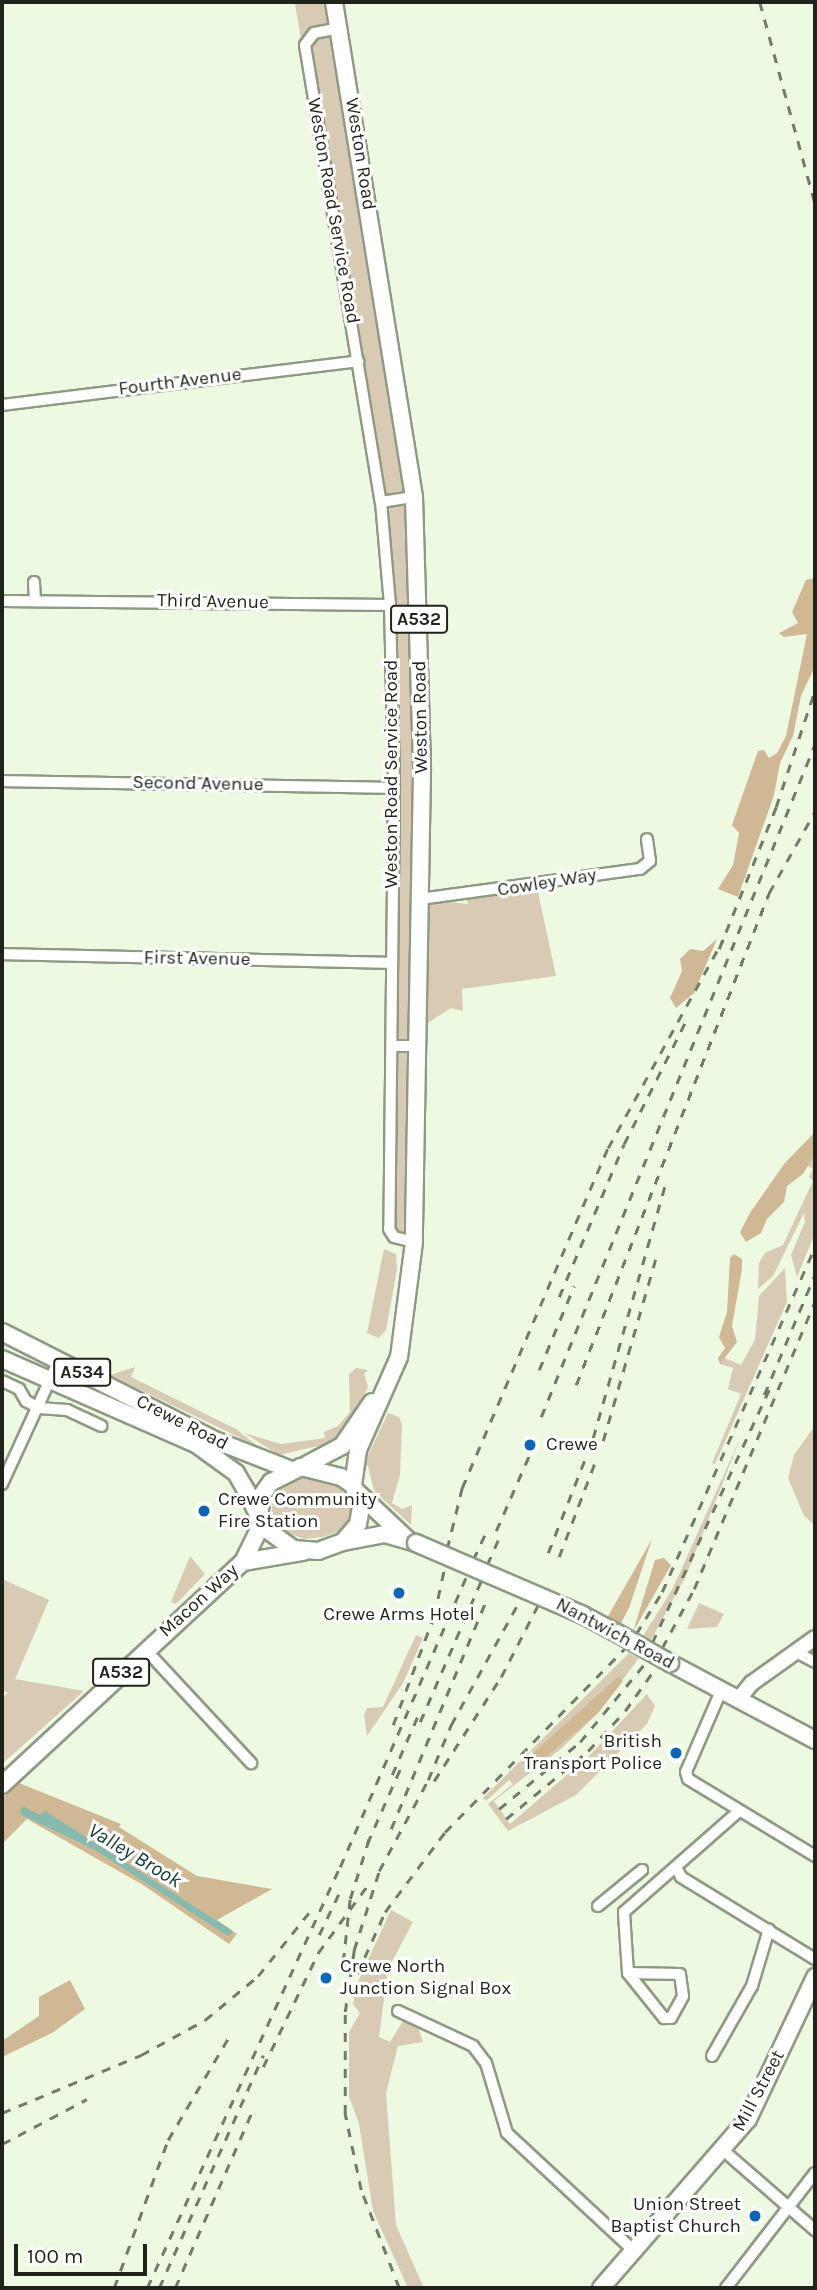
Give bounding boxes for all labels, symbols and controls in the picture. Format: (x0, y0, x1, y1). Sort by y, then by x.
street label: Weston Road Service Road (302, 96, 364, 326)
street label: Weston Road (340, 96, 380, 212)
street label: Fourth Avenue (117, 363, 243, 401)
street label: Third Avenue (157, 590, 269, 614)
road number: A532 (389, 604, 449, 634)
street label: Weston Road Service Road (381, 659, 403, 889)
street label: Weston Road (409, 660, 433, 774)
street label: Second Avenue (132, 771, 264, 797)
street label: Cowley Way (496, 864, 598, 902)
street label: First Avenue (143, 947, 251, 971)
road number: A534 (52, 1358, 112, 1386)
street label: Crewe Road (132, 1390, 232, 1456)
place label: Crewe (546, 1434, 598, 1456)
marker: Crewe (520, 1435, 540, 1455)
place label: Crewe Community Fire Station (218, 1489, 377, 1533)
marker: Crewe Community Fire Station (196, 1503, 212, 1519)
street label: Macon Way (155, 1560, 243, 1642)
marker: Crewe Arms Hotel (391, 1585, 407, 1601)
street label: Nantwich Road (552, 1593, 678, 1675)
place label: Crewe Arms Hotel (323, 1604, 475, 1626)
road number: A532 (91, 1658, 151, 1686)
place label: British Transport Police (524, 1731, 662, 1775)
marker: British Transport Police (668, 1745, 684, 1761)
water label: Valley Brook (84, 1817, 186, 1893)
place label: Crewe North Junction Signal Box (340, 1956, 511, 2000)
marker: Crewe North Junction Signal Box (318, 1970, 334, 1986)
street label: Mill Street (728, 2046, 790, 2136)
place label: Union Street Baptist Church (610, 2194, 741, 2238)
marker: Union Street Baptist Church (747, 2208, 763, 2224)
scale bar (18, 2230, 150, 2274)
text: 100 m (27, 2244, 84, 2268)

